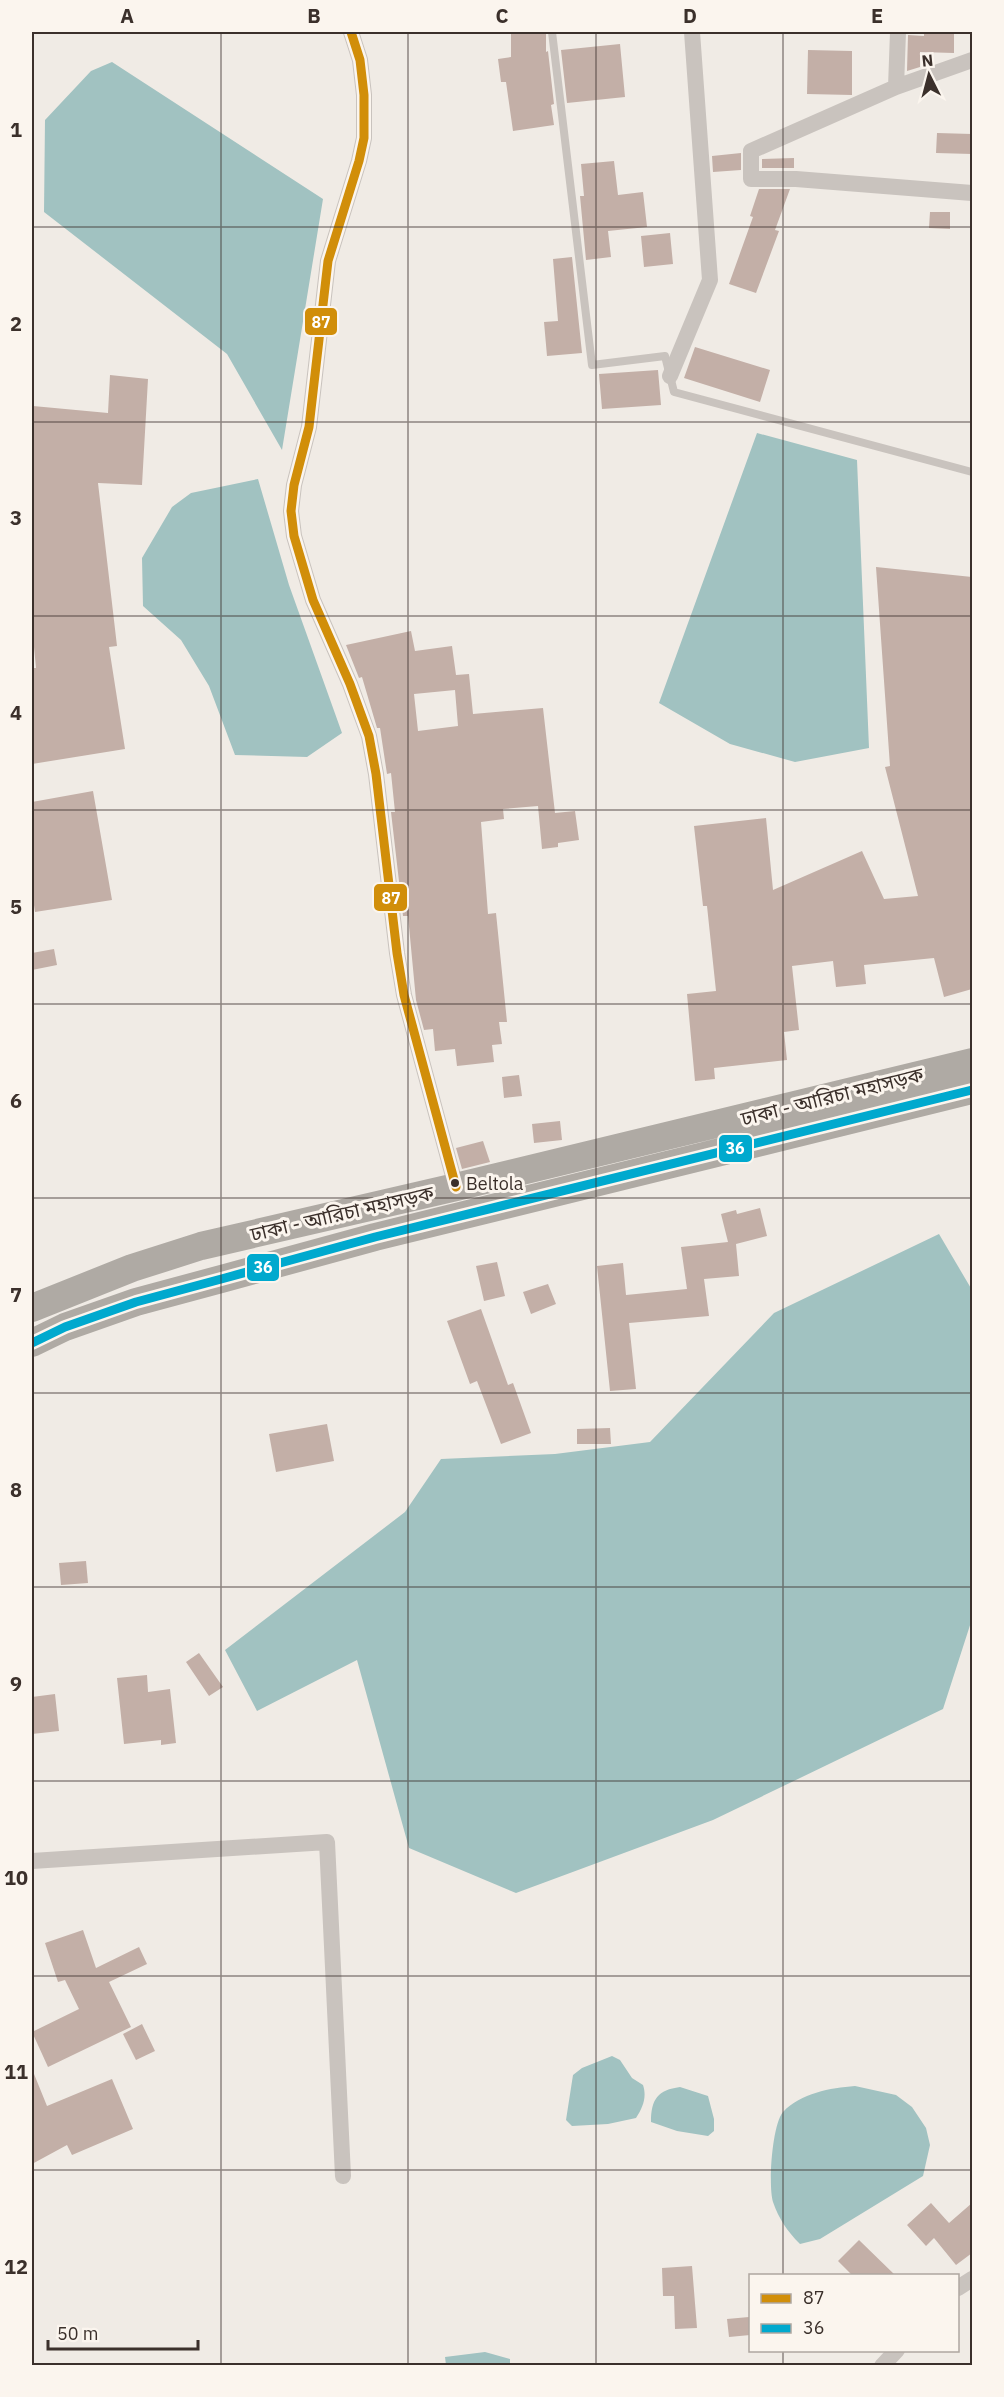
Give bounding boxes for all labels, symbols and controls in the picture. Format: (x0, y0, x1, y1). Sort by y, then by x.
text: A (120, 2, 134, 29)
text: B (307, 2, 321, 29)
text: C (495, 2, 509, 29)
text: D (683, 2, 697, 29)
text: E (871, 2, 883, 29)
north arrow (899, 45, 959, 105)
text: N (921, 50, 934, 71)
text: 1 (10, 116, 22, 143)
line badge: 87 (304, 307, 338, 336)
text: 2 (10, 310, 22, 337)
text: 87 (311, 312, 331, 332)
text: 3 (10, 504, 22, 531)
text: 4 (10, 699, 22, 726)
line badge: 87 (373, 883, 408, 912)
text: 87 (381, 888, 401, 908)
text: 5 (10, 893, 22, 920)
street label: ঢাকা - আরিচা মহাসড়ক (737, 1060, 927, 1132)
text: 6 (10, 1087, 22, 1114)
line badge: 36 (718, 1134, 753, 1163)
text: 36 (725, 1138, 745, 1158)
place label: Beltola (466, 1172, 524, 1195)
marker: Beltola (449, 1177, 461, 1189)
street label: ঢাকা - আরিচা মহাসড়ক (247, 1179, 437, 1247)
line badge: 36 (246, 1253, 280, 1282)
text: 36 (253, 1257, 273, 1277)
text: 7 (10, 1281, 22, 1308)
text: 8 (10, 1476, 22, 1503)
text: 9 (10, 1670, 22, 1697)
text: 10 (4, 1864, 28, 1891)
text: 11 (4, 2058, 28, 2085)
text: 12 (4, 2253, 28, 2280)
legend (749, 2274, 959, 2352)
text: 87 (803, 2286, 825, 2309)
scale bar (48, 2313, 198, 2351)
text: 36 (803, 2316, 825, 2339)
text: 50 m (57, 2322, 99, 2345)

